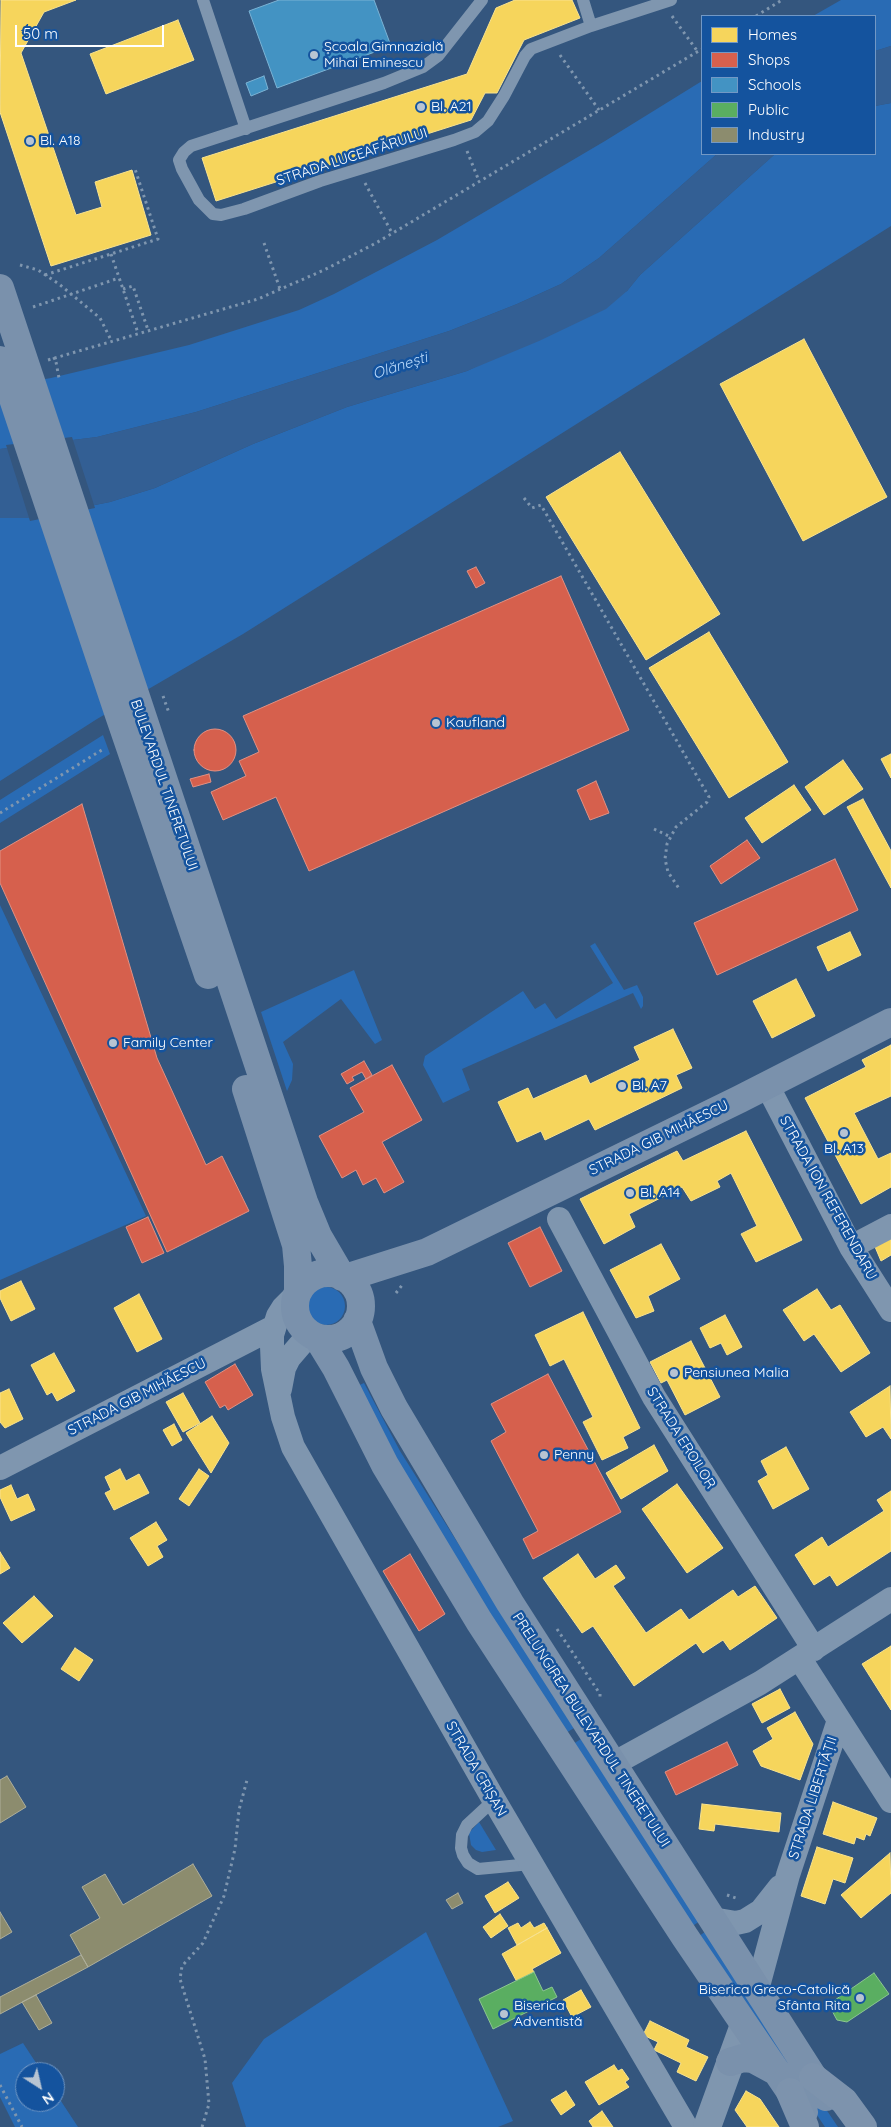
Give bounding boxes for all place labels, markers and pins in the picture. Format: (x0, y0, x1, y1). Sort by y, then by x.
place label: Școala Gimnazială Mihai Eminescu (324, 39, 444, 72)
marker: Școala Gimnazială Mihai Eminescu (308, 49, 320, 61)
place label: Bl. A21 (431, 99, 472, 115)
marker: Bl. A21 (415, 101, 427, 113)
place label: Bl. A18 (40, 133, 80, 149)
marker: Bl. A18 (24, 135, 36, 147)
place label: Kaufland (446, 715, 505, 731)
marker: Kaufland (430, 717, 442, 729)
place label: Family Center (123, 1035, 213, 1051)
marker: Family Center (107, 1037, 119, 1049)
place label: Bl. A7 (632, 1078, 667, 1094)
marker: Bl. A7 (616, 1080, 628, 1092)
marker: Bl. A13 (838, 1127, 850, 1139)
place label: Bl. A13 (824, 1141, 864, 1157)
place label: Bl. A14 (640, 1185, 680, 1201)
marker: Bl. A14 (624, 1187, 636, 1199)
place label: Pensiunea Malia (684, 1365, 789, 1381)
marker: Pensiunea Malia (668, 1367, 680, 1379)
place label: Penny (554, 1447, 594, 1463)
marker: Penny (538, 1449, 550, 1461)
place label: Biserica Greco-Catolică Sfânta Rita (699, 1982, 850, 2014)
marker: Biserica Greco-Catolică Sfânta Rita (854, 1992, 866, 2004)
place label: Biserica Adventistă (514, 1998, 582, 2030)
marker: Biserica Adventistă (498, 2008, 510, 2020)

